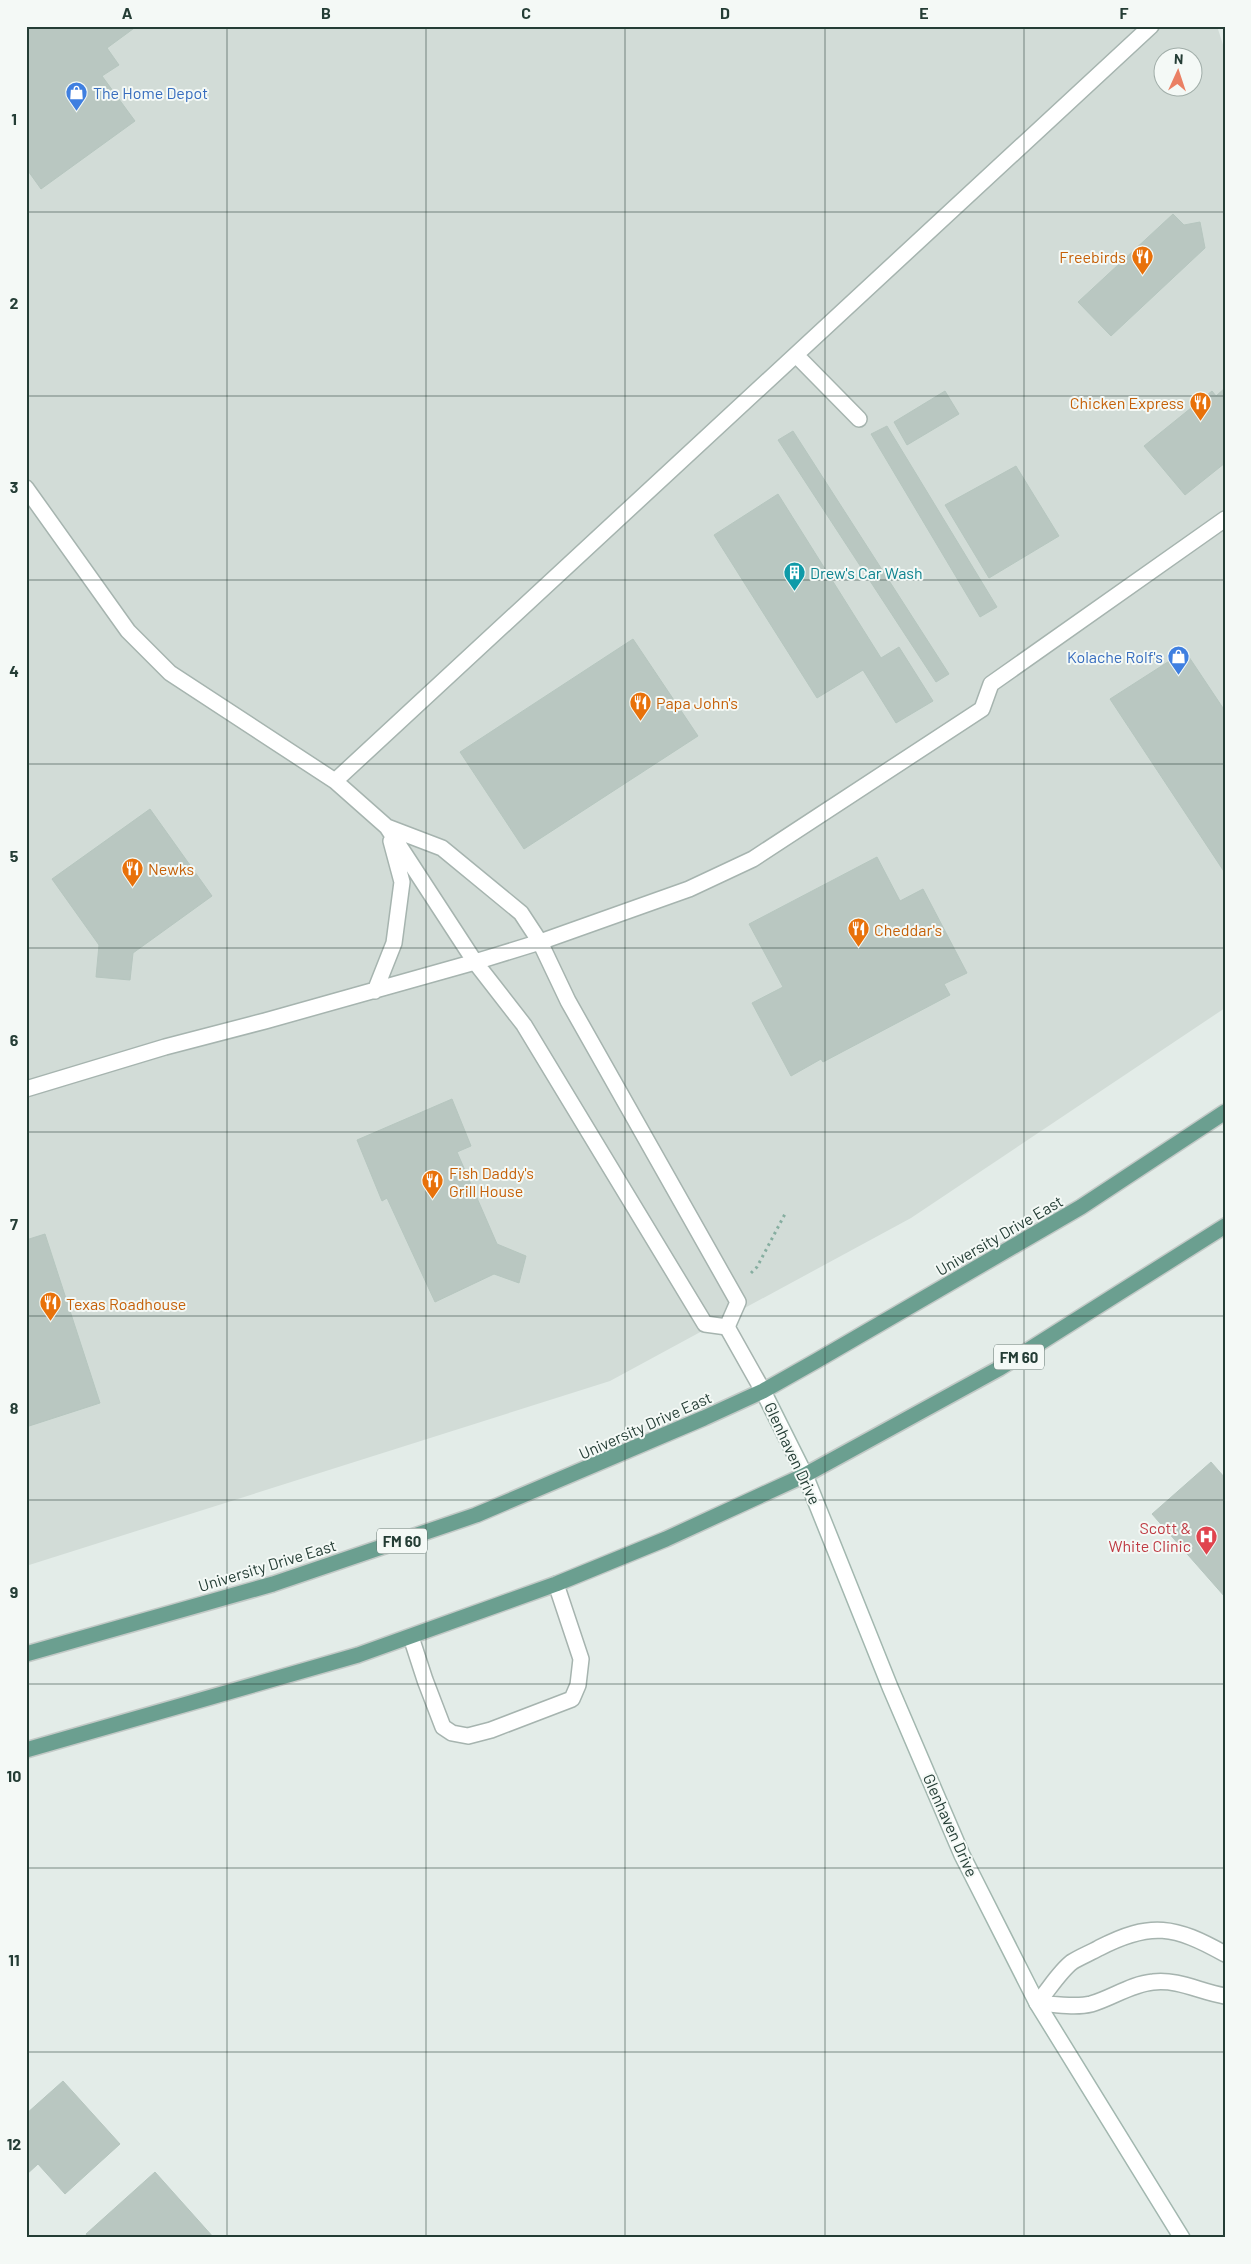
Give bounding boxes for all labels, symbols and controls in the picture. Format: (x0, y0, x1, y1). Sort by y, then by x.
text: A (122, 3, 133, 22)
text: B (321, 3, 331, 22)
text: C (521, 3, 531, 22)
text: D (720, 3, 730, 22)
text: E (919, 3, 929, 22)
text: F (1120, 3, 1129, 22)
north arrow (1154, 48, 1204, 98)
text: N (1174, 50, 1184, 67)
shop icon: The Home Depot (65, 80, 89, 111)
place label: The Home Depot (93, 83, 208, 102)
text: 1 (11, 109, 17, 128)
restaurant icon: Freebirds (1130, 244, 1154, 275)
place label: Freebirds (1059, 247, 1126, 266)
text: 2 (10, 293, 19, 312)
restaurant icon: Chicken Express (1188, 390, 1212, 421)
place label: Chicken Express (1070, 393, 1184, 412)
text: 3 (10, 477, 18, 496)
building icon: Drew's Car Wash (782, 560, 806, 591)
place label: Drew's Car Wash (810, 563, 923, 582)
shop icon: Kolache Rolf's (1167, 644, 1191, 675)
place label: Kolache Rolf's (1067, 647, 1163, 666)
text: 4 (9, 661, 19, 680)
restaurant icon: Papa John's (628, 690, 652, 721)
place label: Papa John's (656, 693, 738, 712)
text: 5 (10, 846, 19, 865)
restaurant icon: Newks (120, 856, 144, 887)
place label: Newks (148, 859, 194, 878)
restaurant icon: Cheddar's (846, 917, 870, 948)
place label: Cheddar's (874, 920, 942, 939)
text: 6 (10, 1030, 19, 1049)
place label: Fish Daddy's Grill House (449, 1163, 534, 1200)
restaurant icon: Fish Daddy's Grill House (421, 1169, 445, 1200)
street label: University Drive East (932, 1191, 1066, 1279)
text: 7 (10, 1214, 18, 1233)
restaurant icon: Texas Roadhouse (38, 1291, 62, 1322)
place label: Texas Roadhouse (66, 1294, 186, 1313)
road number: FM 60 (994, 1344, 1044, 1370)
street label: University Drive East (576, 1387, 714, 1463)
text: 8 (10, 1398, 19, 1417)
street label: Glenhaven Drive (761, 1399, 825, 1507)
place label: Scott & White Clinic (1108, 1518, 1191, 1555)
hospital icon: Scott & White Clinic (1195, 1524, 1219, 1555)
road number: FM 60 (377, 1528, 427, 1554)
street label: University Drive East (196, 1535, 338, 1595)
text: 9 (10, 1582, 18, 1601)
text: 10 (7, 1766, 21, 1785)
street label: Glenhaven Drive (920, 1771, 982, 1879)
text: 11 (8, 1950, 20, 1969)
text: 12 (7, 2134, 21, 2153)

